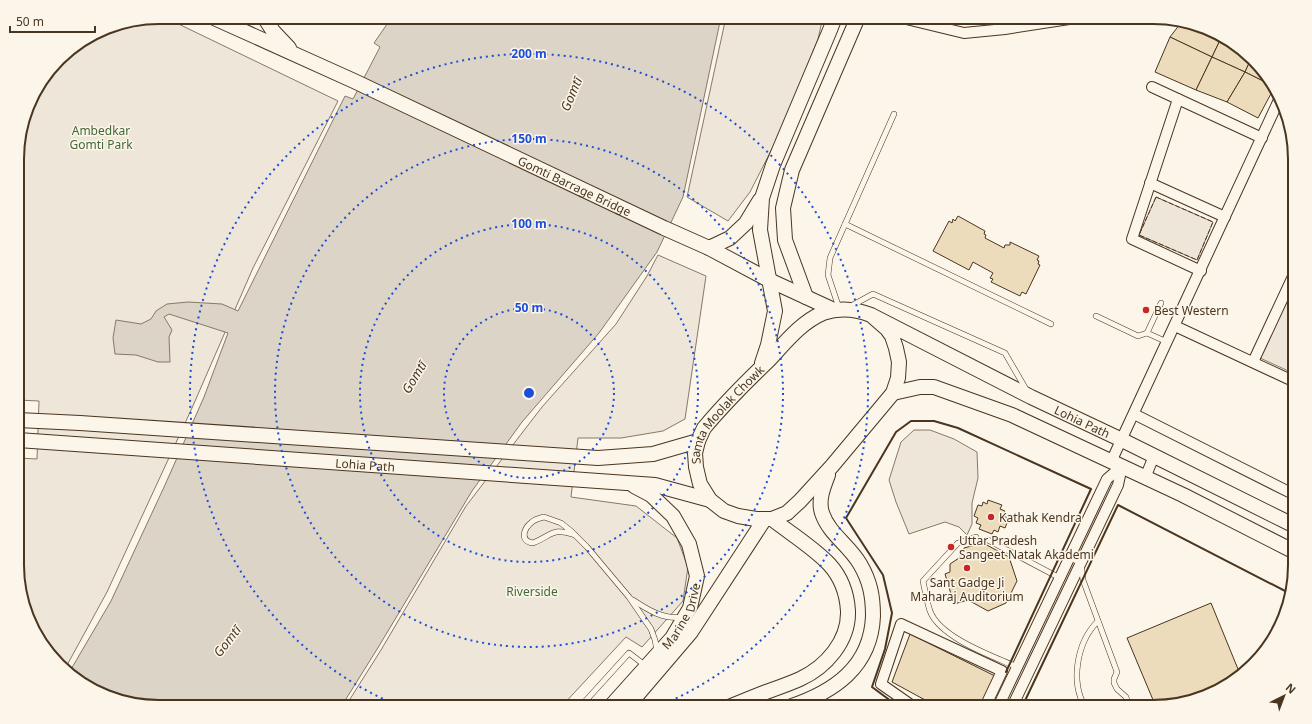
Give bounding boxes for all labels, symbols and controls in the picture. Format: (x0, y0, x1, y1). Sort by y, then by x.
scale bar (10, 8, 95, 34)
text: 50 m (16, 13, 44, 30)
text: 200 m (511, 45, 547, 62)
water label: Gomtī (556, 73, 587, 114)
park label: Ambedkar Gomti Park (69, 122, 133, 153)
text: 150 m (511, 130, 547, 147)
street label: Gomti Barrage Bridge (515, 152, 634, 220)
text: 100 m (511, 215, 547, 232)
text: 50 m (515, 299, 543, 316)
place label: Best Western (1154, 302, 1229, 319)
marker: Best Western (1141, 305, 1151, 315)
water label: Gomtī (397, 356, 432, 397)
street label: Samta Moolak Chowk (686, 361, 768, 465)
centre of rings (522, 386, 536, 400)
street label: Lohia Path (1052, 401, 1113, 442)
street label: Lohia Path (335, 454, 396, 475)
place label: Kathak Kendra (999, 509, 1082, 526)
marker: Kathak Kendra (986, 512, 996, 522)
place label: Uttar Pradesh Sangeet Natak Akademi (959, 532, 1094, 563)
marker: Uttar Pradesh Sangeet Natak Akademi (946, 542, 956, 552)
marker: Sant Gadge Ji Maharaj Auditorium (962, 563, 972, 573)
place label: Sant Gadge Ji Maharaj Auditorium (910, 574, 1024, 605)
street label: Marine Drive (658, 581, 704, 653)
park label: Riverside (506, 583, 558, 600)
water label: Gomtī (209, 620, 246, 660)
north arrow (1264, 676, 1304, 716)
text: N (1283, 680, 1299, 697)

